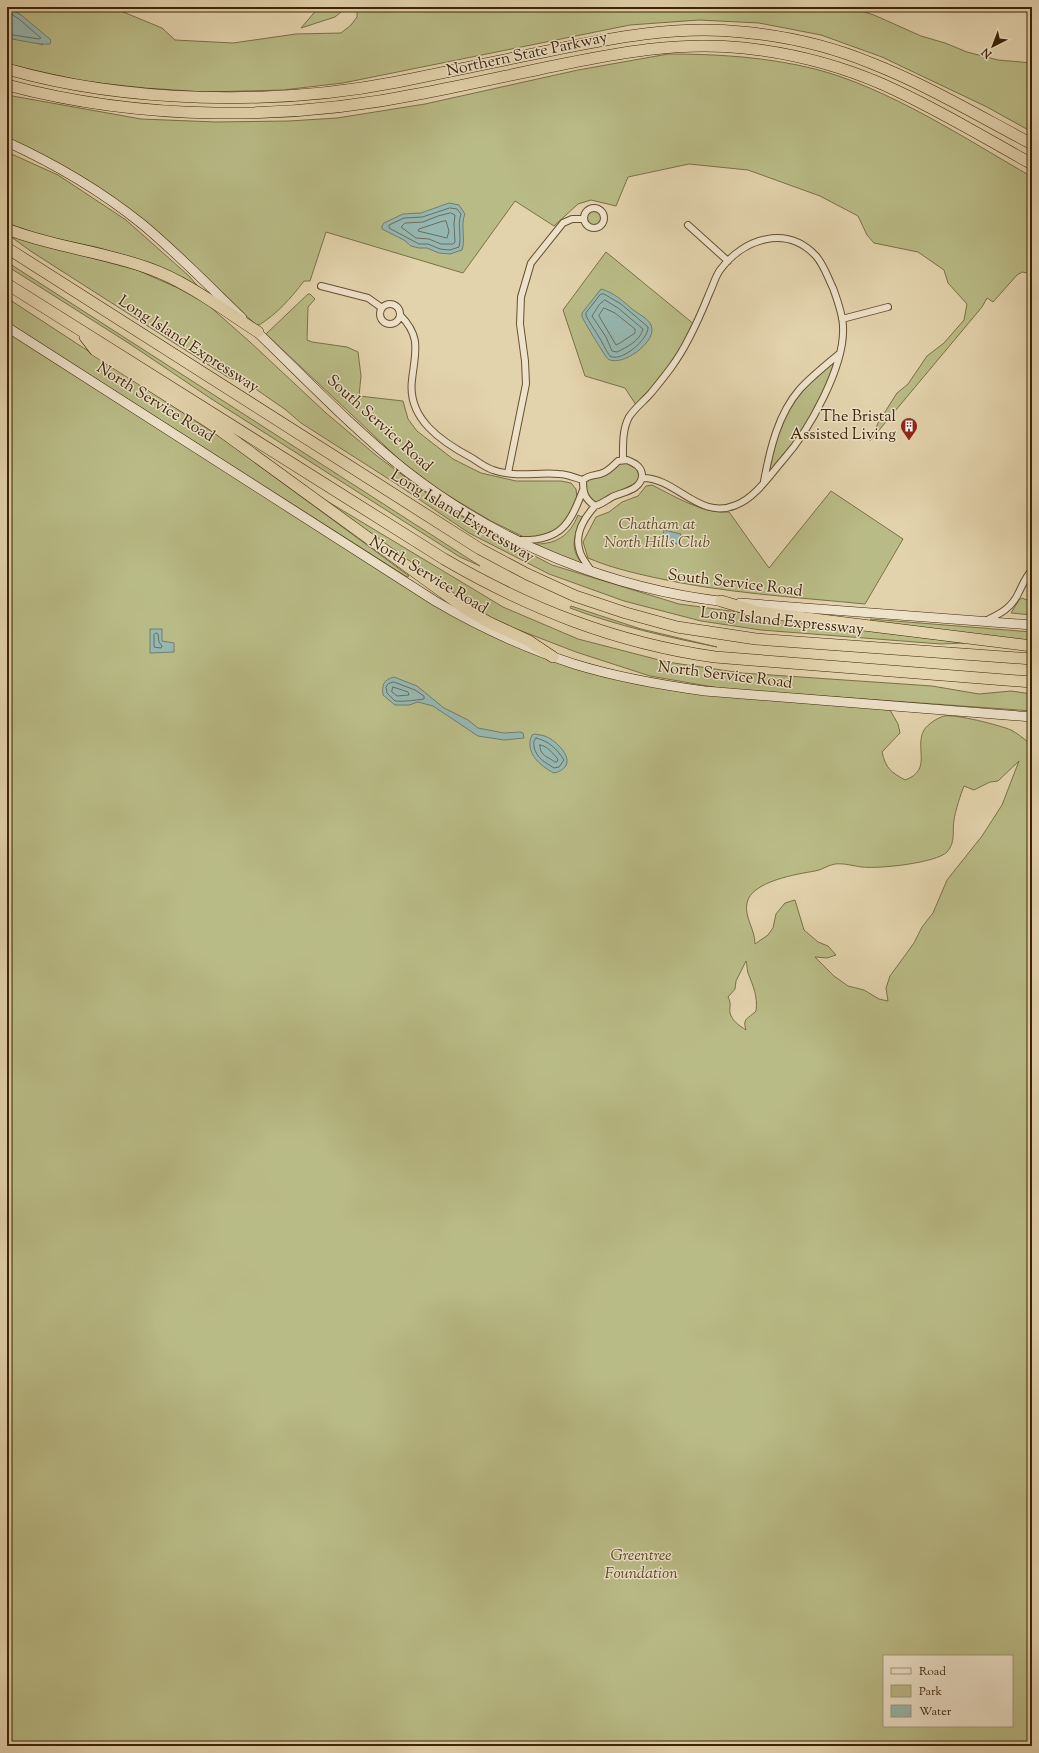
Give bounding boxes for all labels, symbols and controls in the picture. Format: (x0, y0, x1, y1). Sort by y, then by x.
north arrow (973, 26, 1013, 66)
street label: Northern State Parkway (444, 27, 610, 83)
text: N (978, 44, 996, 62)
street label: Long Island Expressway (113, 291, 263, 399)
street label: North Service Road (91, 357, 219, 449)
street label: South Service Road (321, 370, 437, 478)
place label: The Bristal Assisted Living (790, 406, 897, 447)
building icon: The Bristal Assisted Living (899, 416, 919, 441)
street label: Long Island Expressway (386, 465, 538, 569)
park label: Chatham at North Hills Club (604, 514, 710, 555)
street label: North Service Road (364, 531, 492, 621)
street label: South Service Road (666, 564, 804, 604)
street label: Long Island Expressway (699, 602, 865, 642)
street label: North Service Road (656, 656, 794, 696)
park label: Greentree Foundation (604, 1545, 678, 1586)
legend (883, 1655, 1013, 1727)
text: Road (919, 1663, 946, 1681)
text: Park (919, 1683, 942, 1701)
text: Water (919, 1703, 952, 1721)

